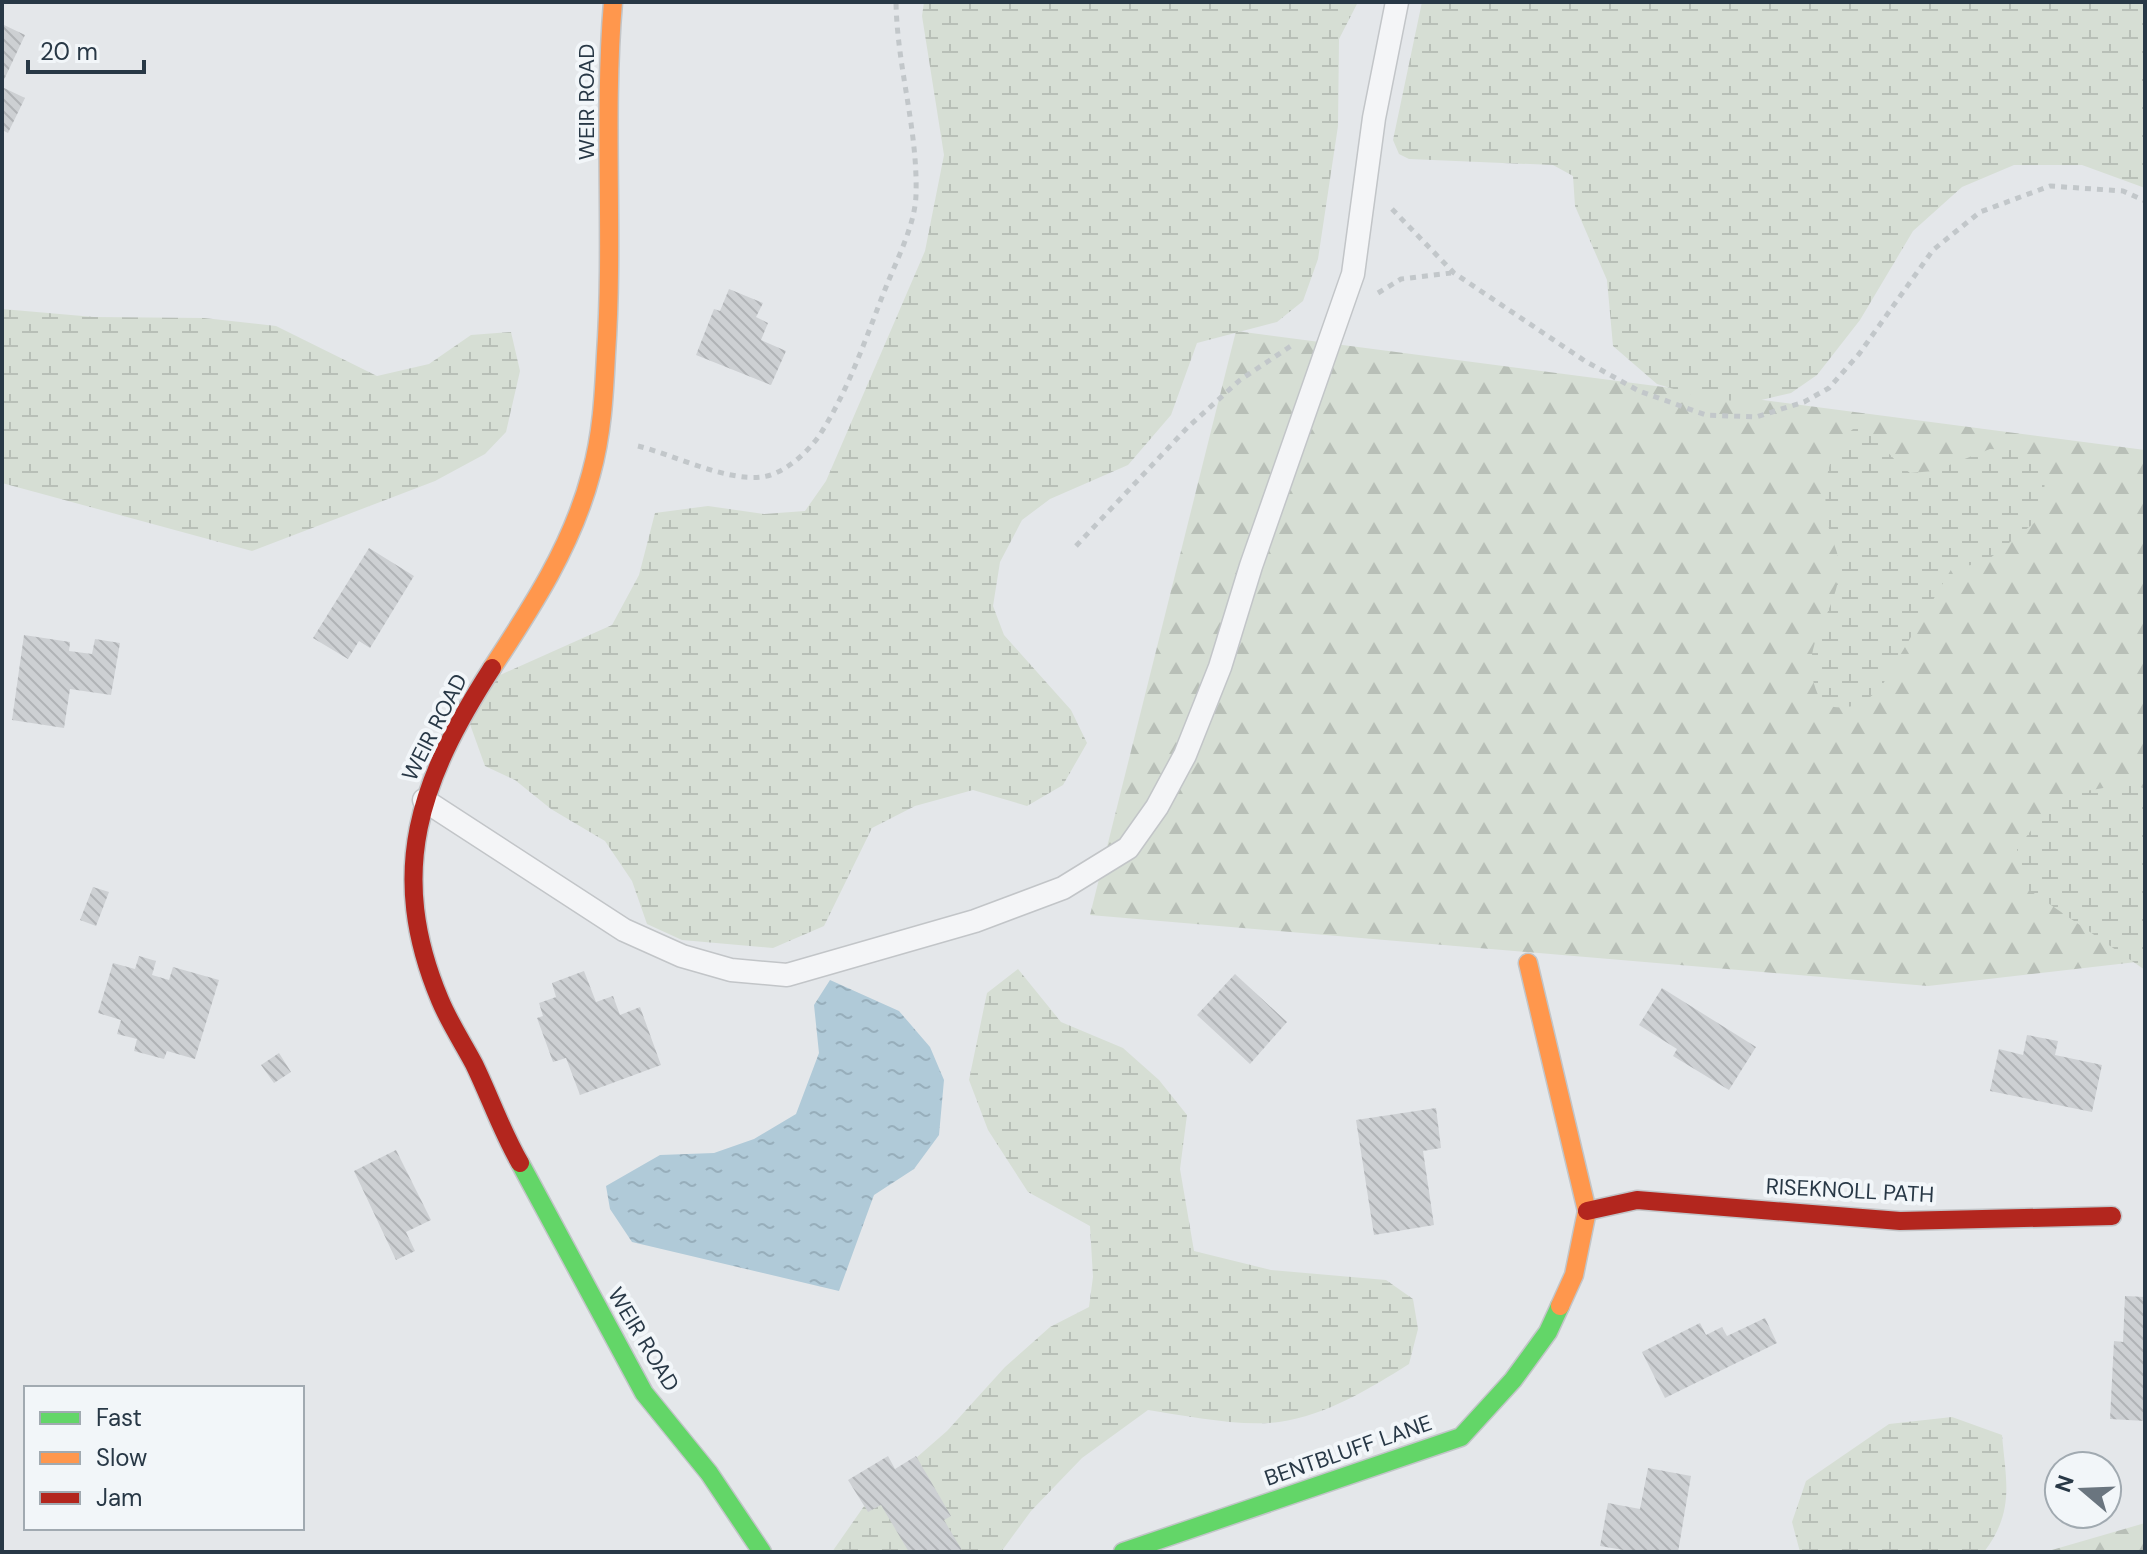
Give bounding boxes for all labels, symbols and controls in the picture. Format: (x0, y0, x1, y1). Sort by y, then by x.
scale bar (28, 24, 144, 74)
text: 20 m (40, 36, 98, 67)
street label: WEIR ROAD (572, 44, 601, 160)
street label: WEIR ROAD (395, 669, 474, 786)
street label: RISEKNOLL PATH (1765, 1172, 1935, 1209)
street label: WEIR ROAD (601, 1282, 686, 1397)
legend (24, 1386, 304, 1530)
text: Fast (96, 1402, 142, 1433)
street label: BENTBLUFF LANE (1261, 1408, 1436, 1493)
text: Slow (96, 1442, 147, 1473)
north arrow (2043, 1450, 2123, 1530)
text: N (2048, 1471, 2081, 1496)
text: Jam (96, 1482, 142, 1513)

